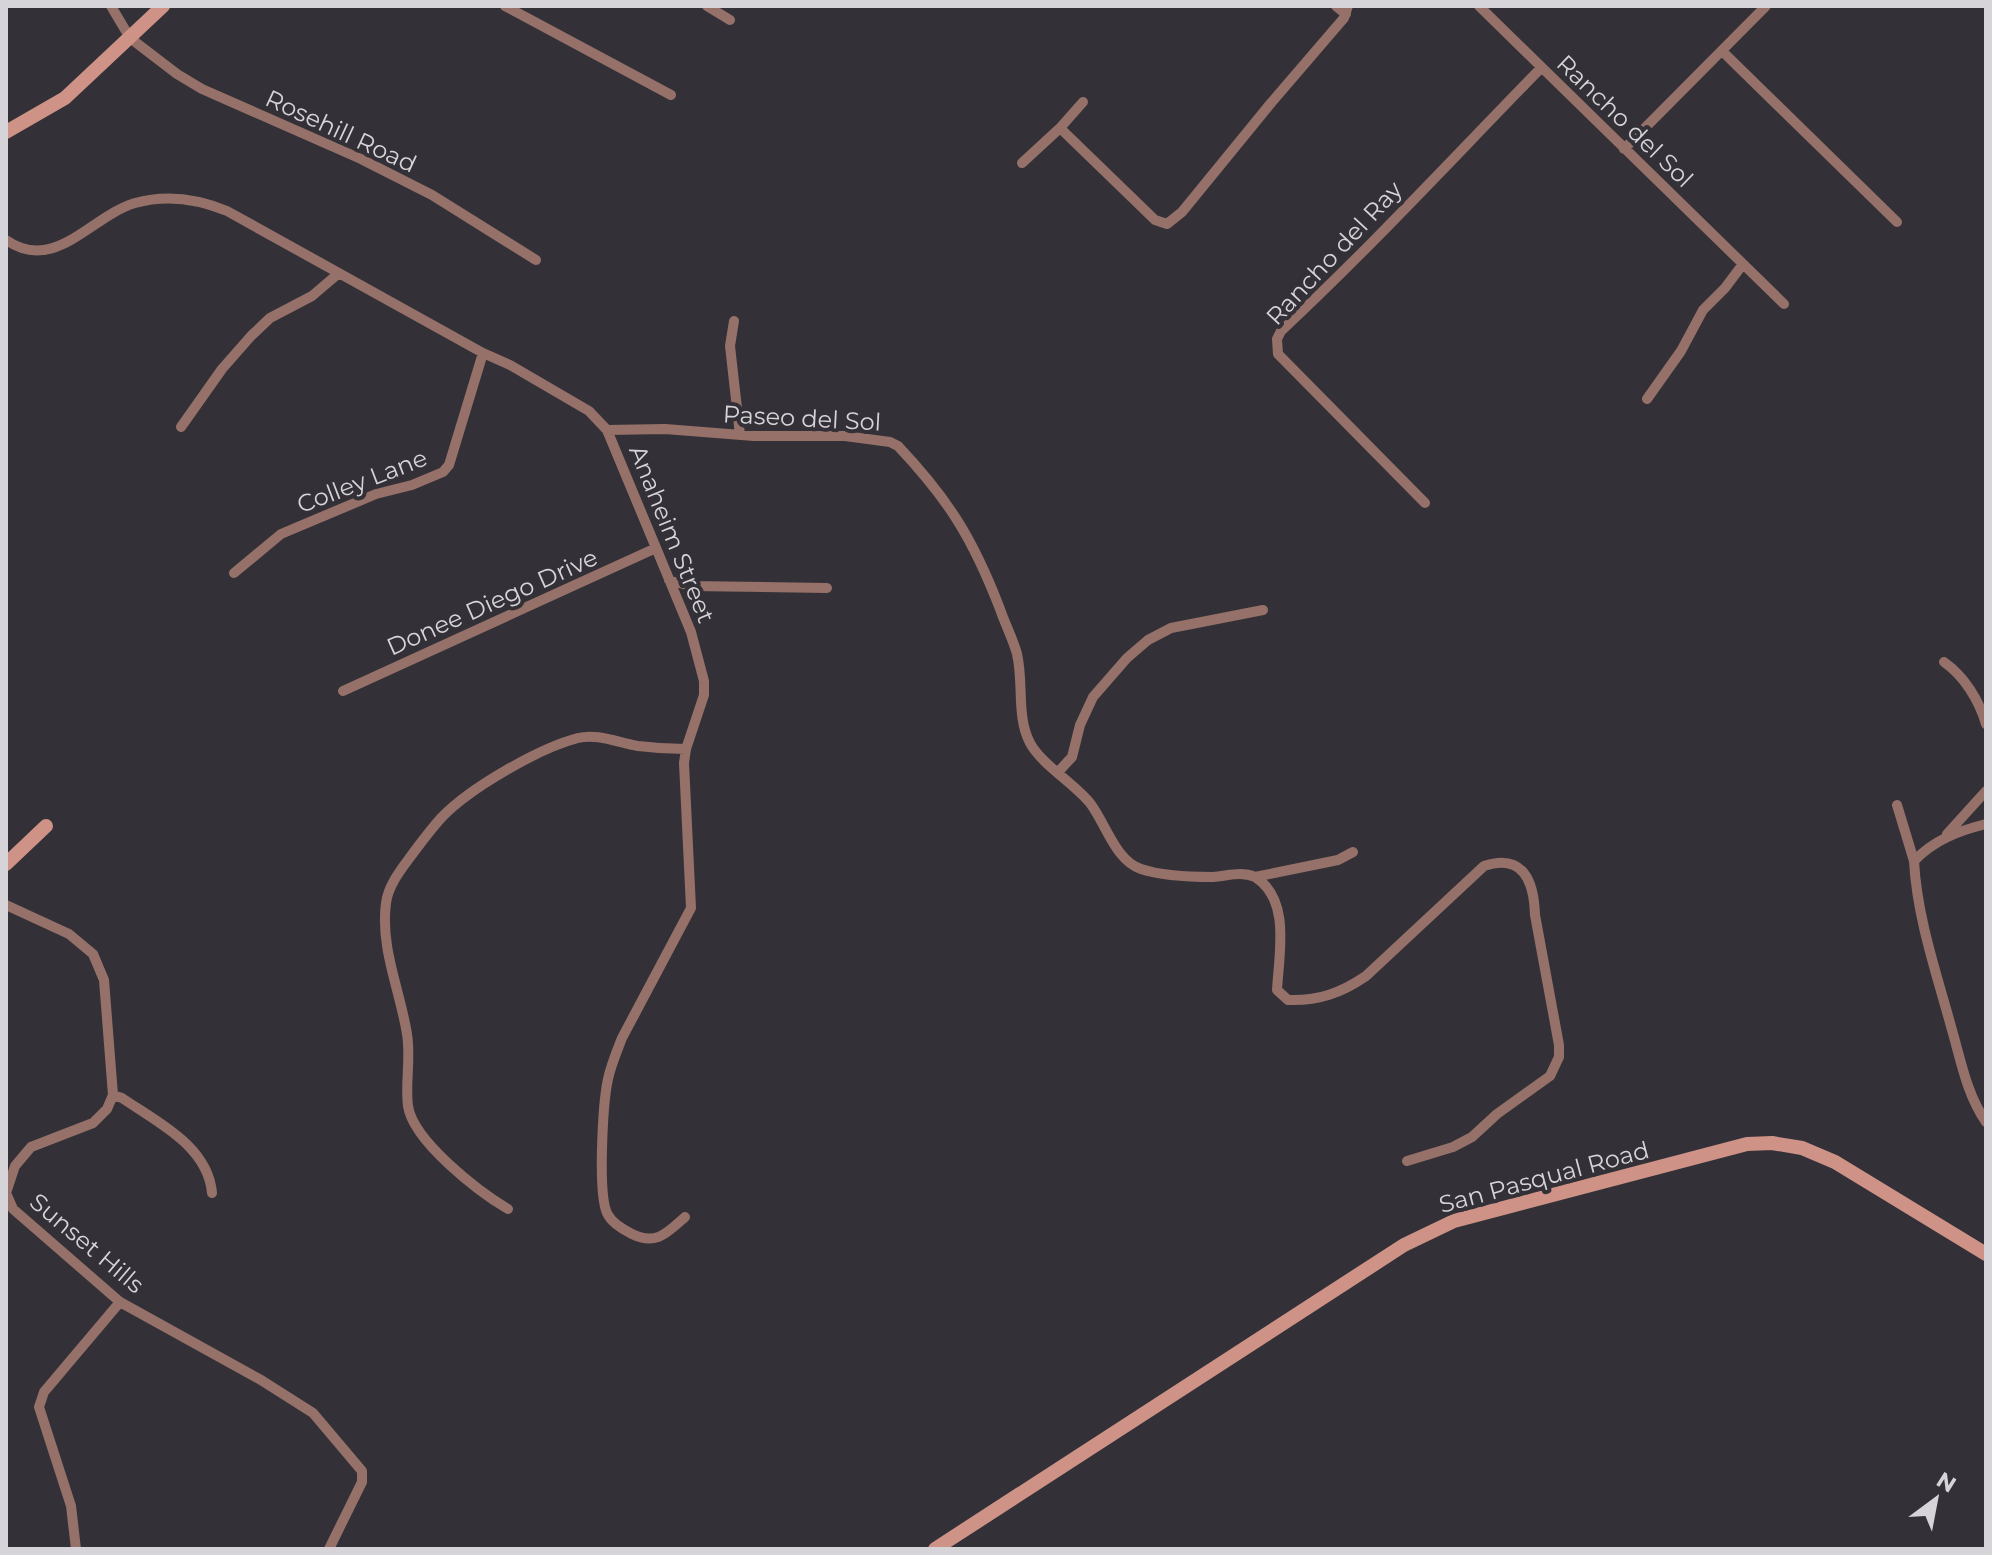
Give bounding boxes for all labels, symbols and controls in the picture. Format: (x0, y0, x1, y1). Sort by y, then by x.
street label: Rancho del Sol (1551, 49, 1699, 193)
street label: Rosehill Road (261, 83, 421, 179)
street label: Rancho del Ray (1260, 175, 1408, 331)
street label: Paseo del Sol (722, 399, 882, 437)
street label: Anaheim Street (623, 441, 721, 627)
street label: Colley Lane (293, 443, 431, 519)
street label: Donee Diego Drive (382, 542, 602, 662)
street label: San Pasqual Road (1436, 1135, 1652, 1219)
street label: Sunset Hills (24, 1187, 150, 1299)
north arrow (1896, 1459, 1976, 1539)
text: N (1932, 1466, 1961, 1499)

